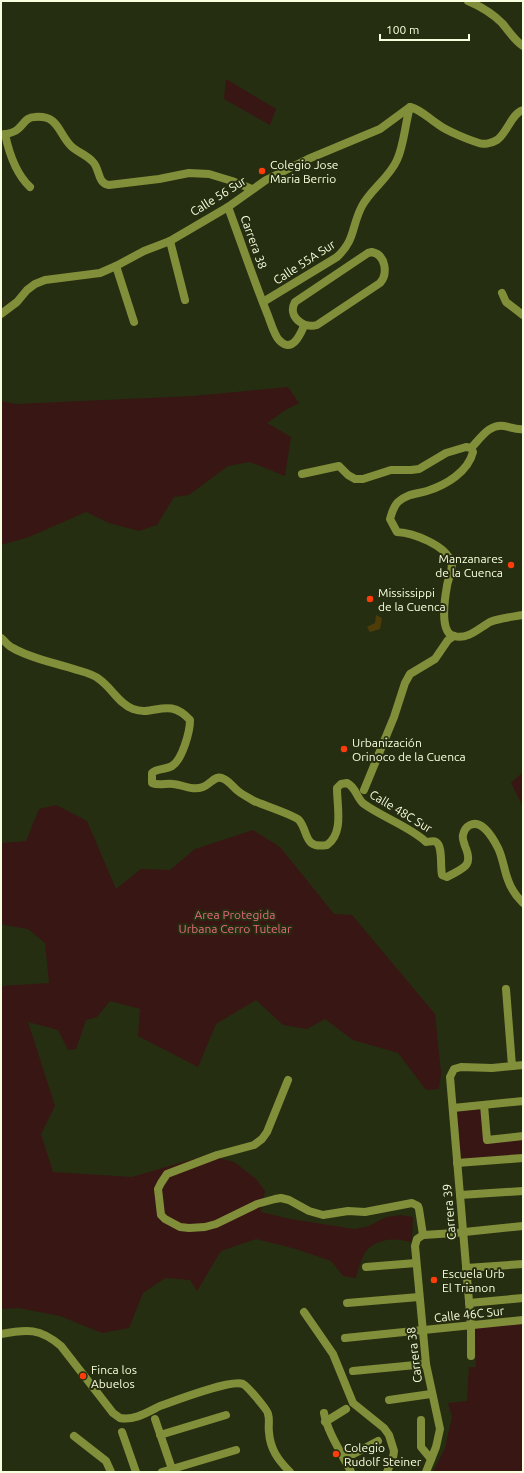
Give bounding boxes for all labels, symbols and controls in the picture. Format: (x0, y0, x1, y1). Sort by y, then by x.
scale bar (380, 16, 469, 42)
text: 100 m (386, 23, 419, 36)
place label: Colegio Jose Maria Berrio (270, 158, 338, 185)
marker: Colegio Jose Maria Berrio (257, 166, 267, 176)
street label: Calle 56 Sur (188, 174, 249, 218)
street label: Carrera 38 (238, 213, 270, 271)
street label: Calle 55A Sur (271, 237, 338, 287)
place label: Manzanares de la Cuenca (435, 552, 503, 579)
marker: Manzanares de la Cuenca (506, 560, 516, 570)
place label: Mississippi de la Cuenca (378, 586, 446, 613)
marker: Mississippi de la Cuenca (365, 594, 375, 604)
place label: Urbanización Orinoco de la Cuenca (352, 736, 466, 763)
marker: Urbanización Orinoco de la Cuenca (339, 744, 349, 754)
street label: Calle 48C Sur (367, 787, 435, 835)
park label: Area Protegida Urbana Cerro Tutelar (179, 908, 292, 935)
street label: Carrera 39 (440, 1183, 458, 1241)
place label: Escuela Urb El Trianon (442, 1267, 505, 1294)
marker: Escuela Urb El Trianon (429, 1275, 439, 1285)
street label: Calle 46C Sur (433, 1304, 505, 1324)
street label: Carrera 38 (404, 1326, 424, 1384)
place label: Finca los Abuelos (91, 1363, 137, 1390)
marker: Finca los Abuelos (78, 1371, 88, 1381)
place label: Colegio Rudolf Steiner (344, 1441, 422, 1468)
marker: Colegio Rudolf Steiner (331, 1449, 341, 1459)

